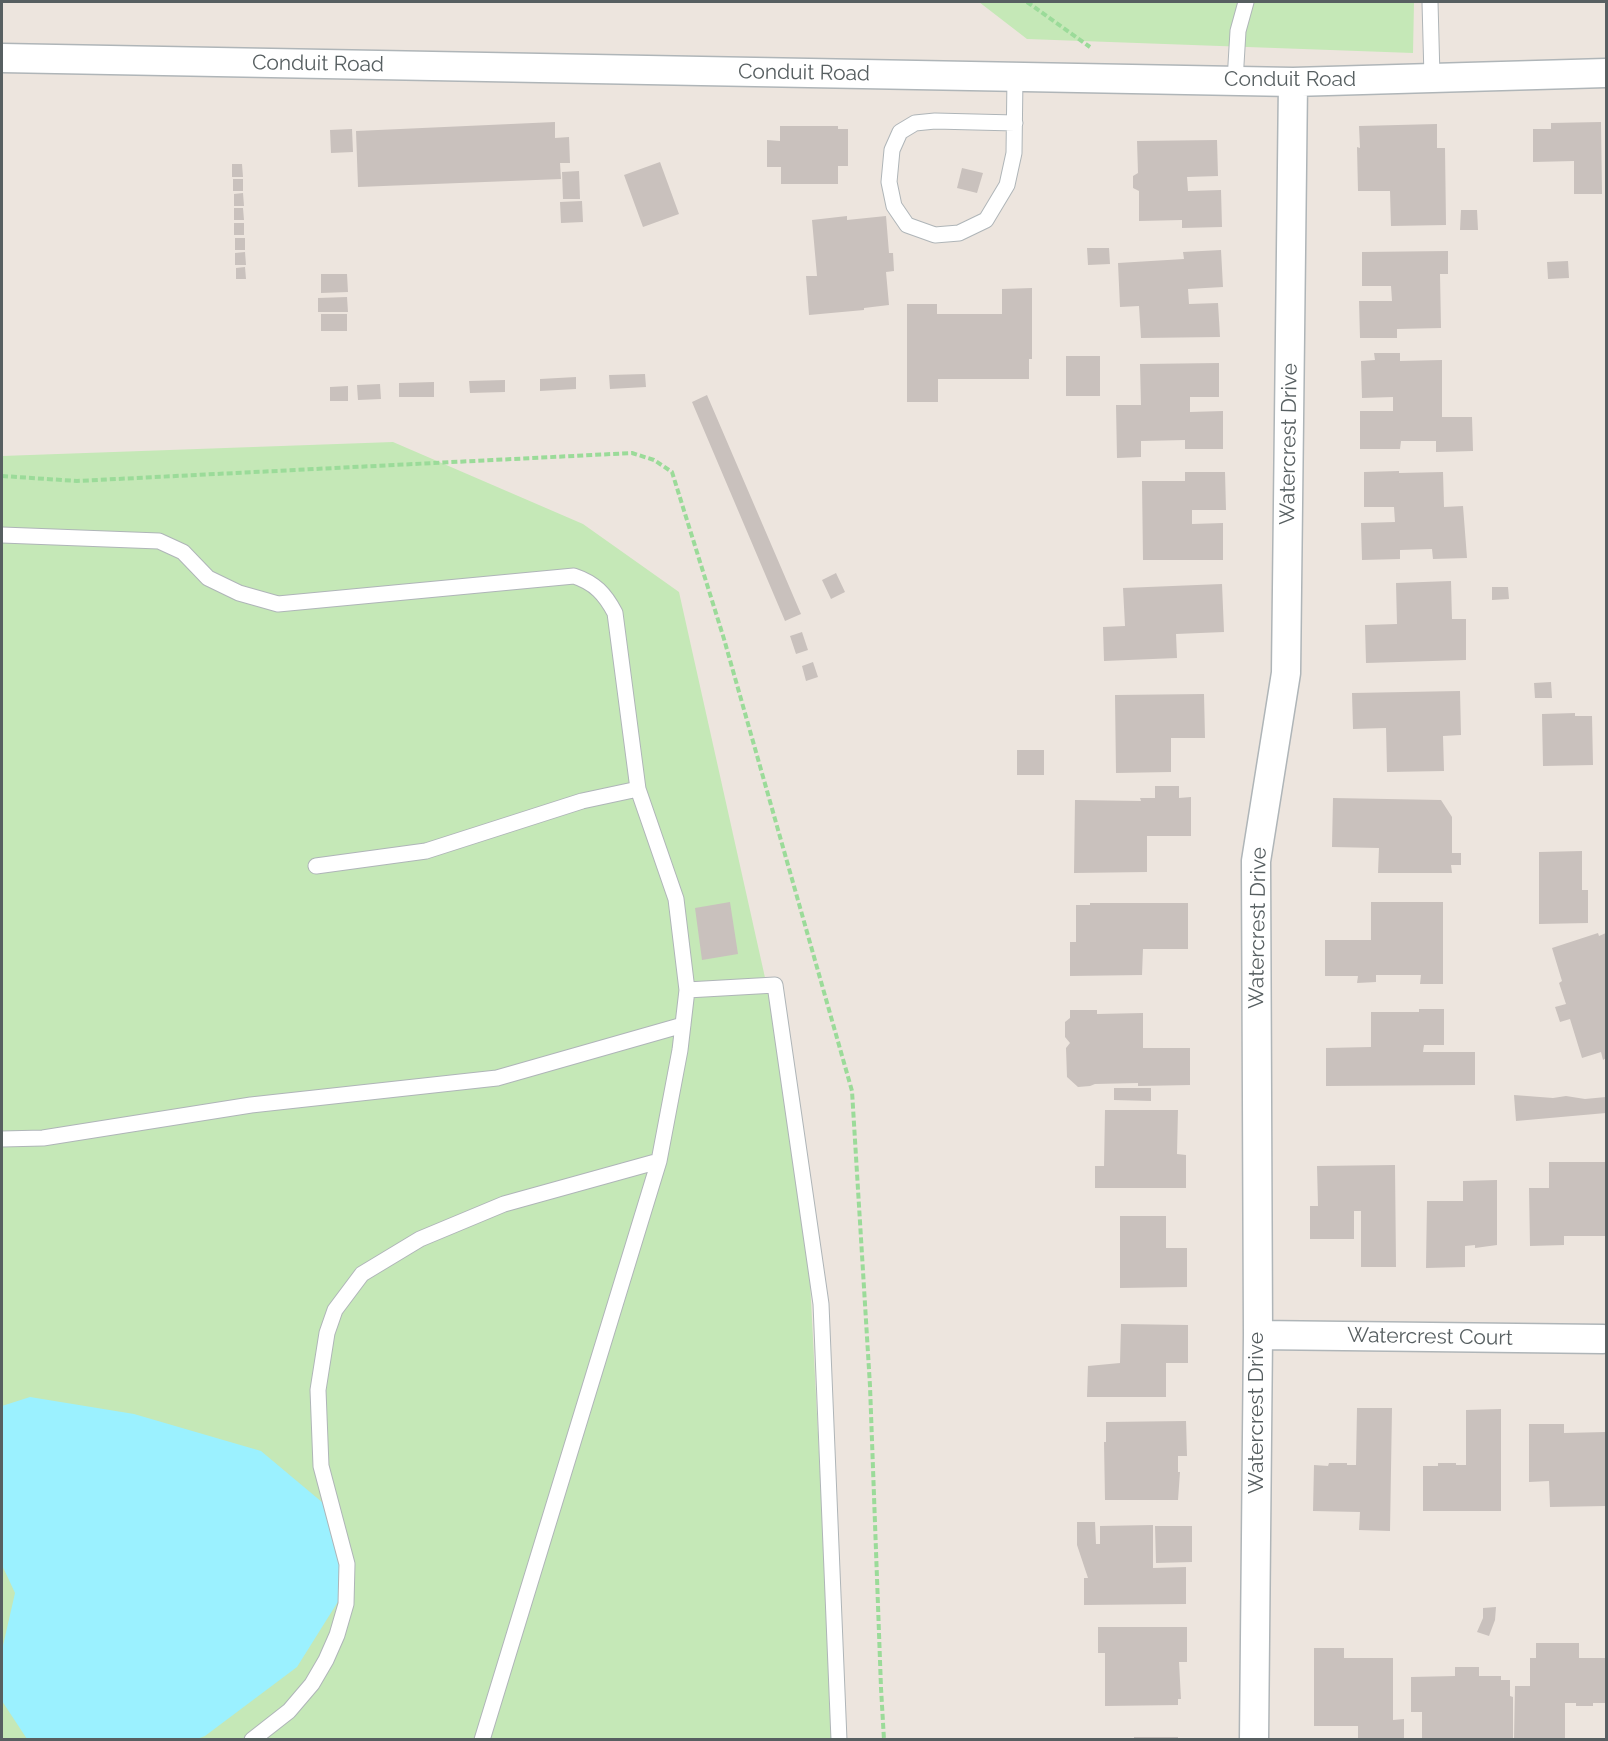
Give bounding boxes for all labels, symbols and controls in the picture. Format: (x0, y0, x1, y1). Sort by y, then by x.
street label: Conduit Road (252, 50, 384, 78)
street label: Conduit Road (738, 59, 870, 87)
street label: Conduit Road (1224, 67, 1356, 93)
street label: Watercrest Drive (1275, 363, 1303, 525)
street label: Watercrest Drive (1244, 847, 1272, 1009)
street label: Watercrest Court (1347, 1323, 1513, 1351)
street label: Watercrest Drive (1244, 1332, 1270, 1494)

